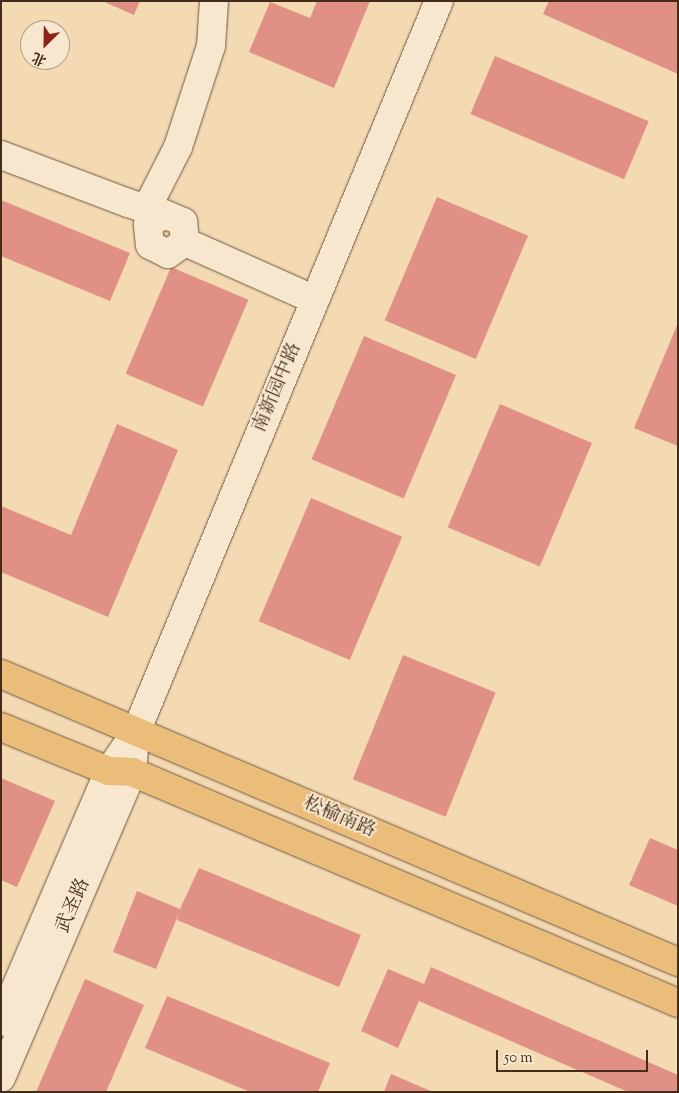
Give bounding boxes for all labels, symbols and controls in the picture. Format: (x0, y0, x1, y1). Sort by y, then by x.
north arrow (20, 20, 70, 70)
text: 北 (29, 46, 50, 70)
street label: 南新园中路 (249, 340, 307, 436)
street label: 松榆南路 (300, 793, 378, 843)
street label: 武圣路 (52, 875, 96, 937)
scale bar (499, 1040, 652, 1072)
text: 50 m (504, 1048, 533, 1069)

